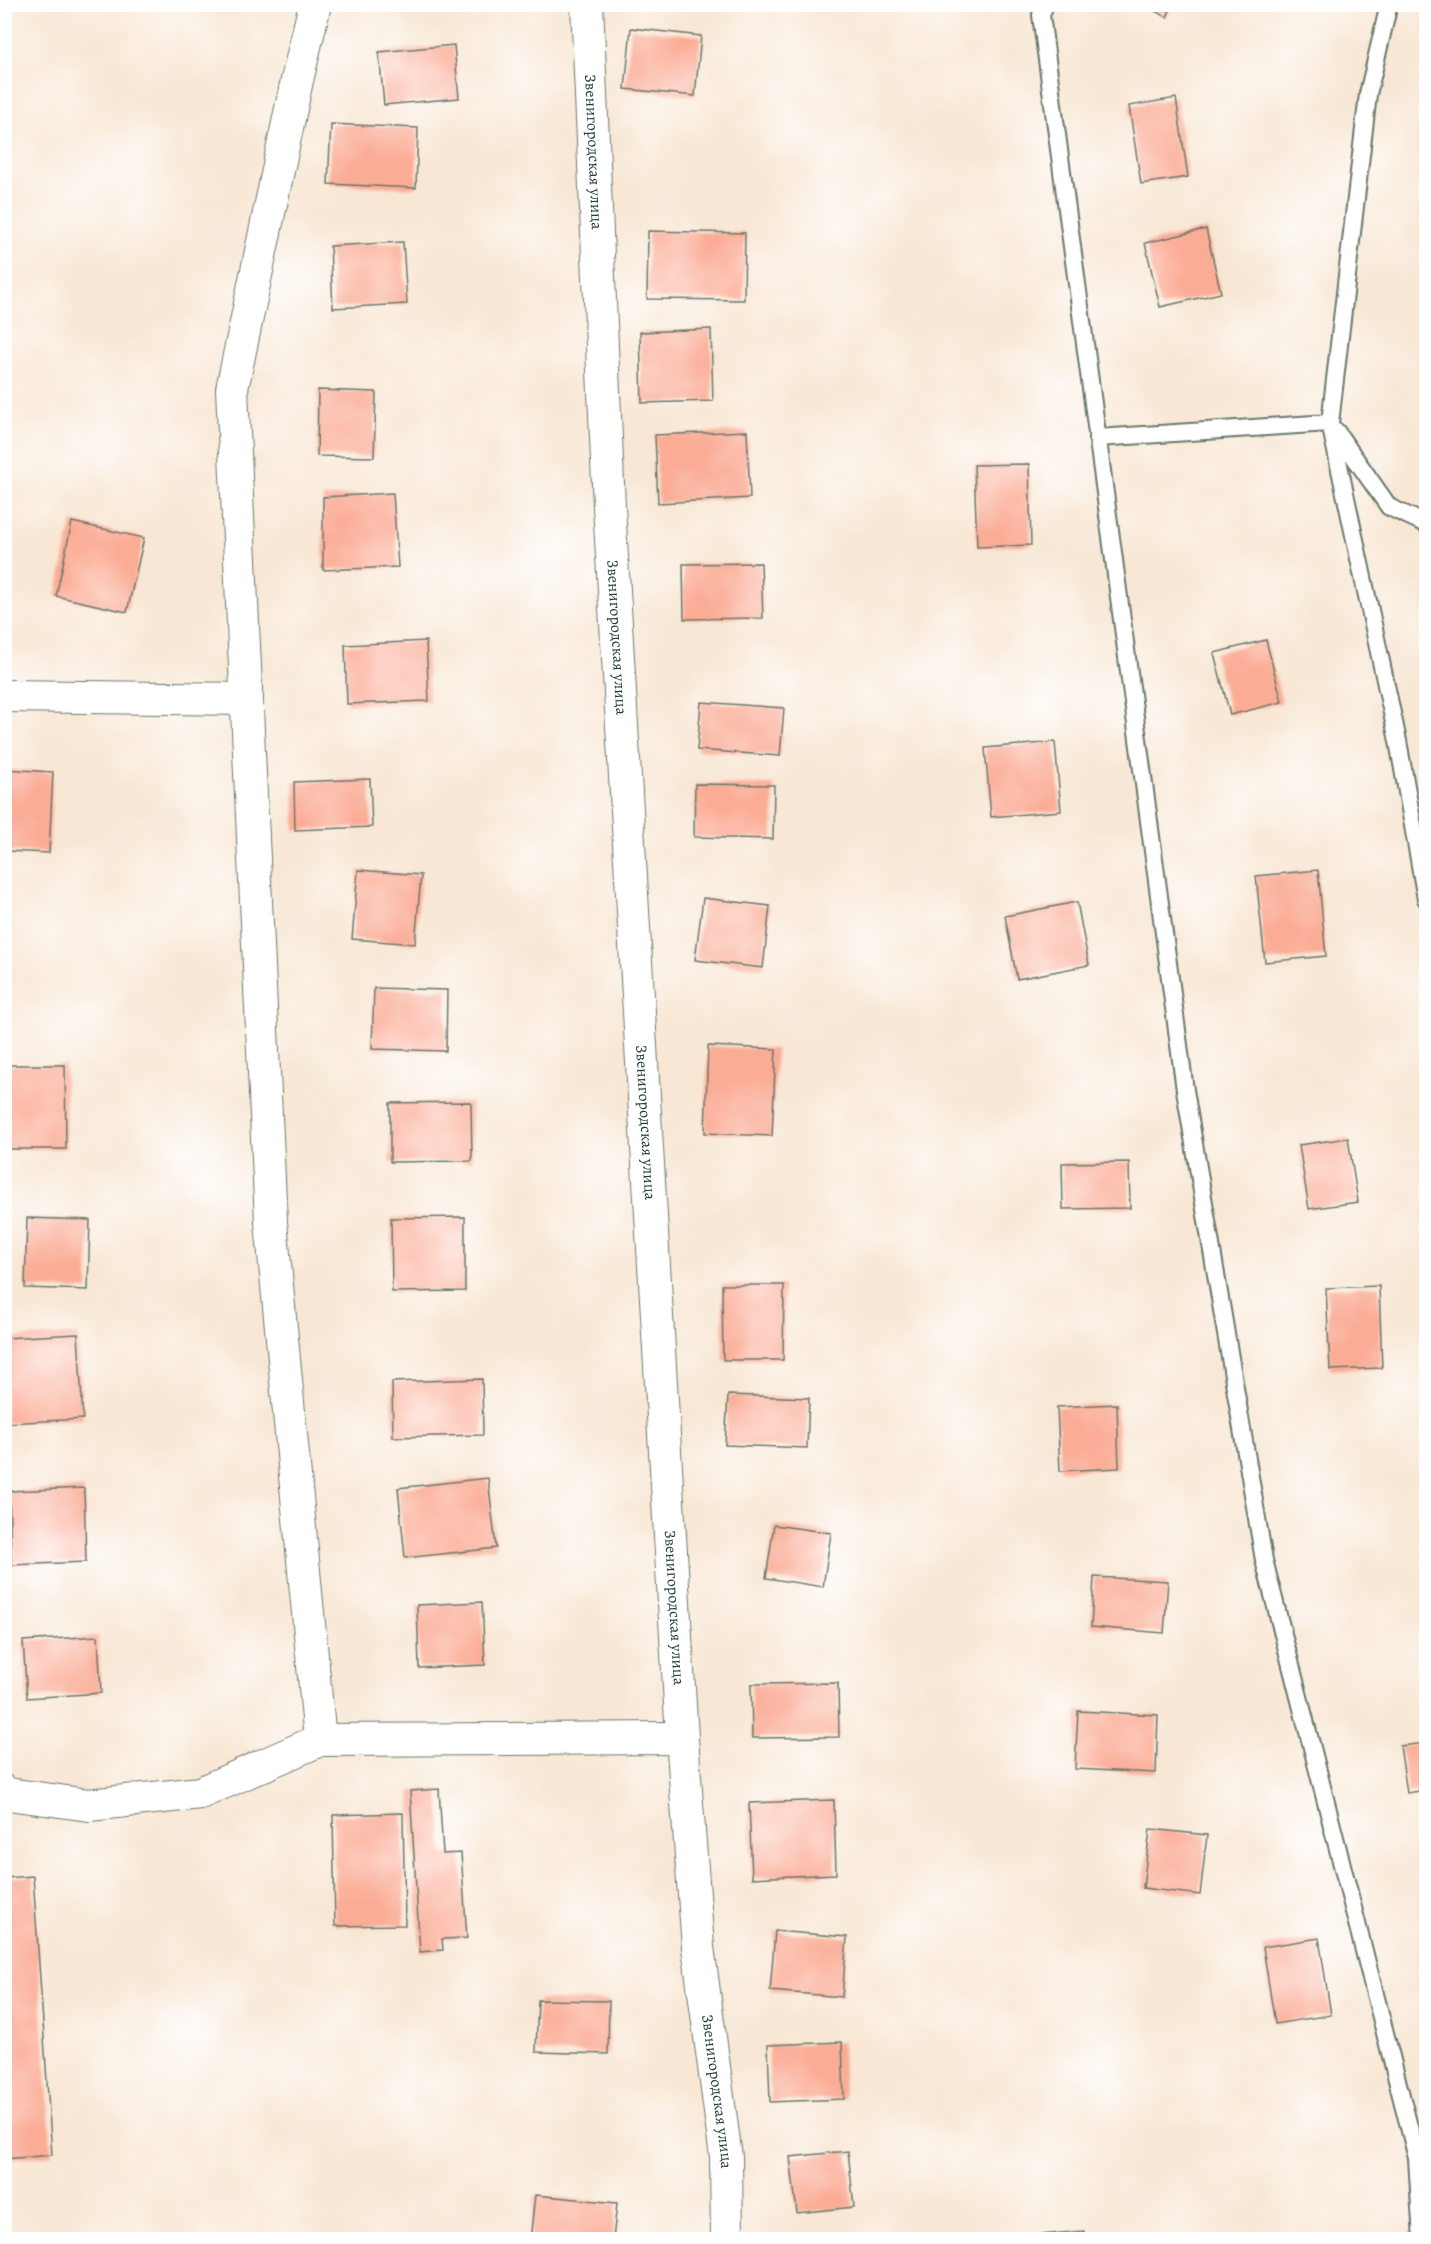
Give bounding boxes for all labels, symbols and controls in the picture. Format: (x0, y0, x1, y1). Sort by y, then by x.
street label: Звенигородская улица (579, 74, 608, 230)
street label: Звенигородская улица (601, 559, 632, 716)
street label: Звенигородская улица (630, 1044, 661, 1201)
street label: Звенигородская улица (659, 1529, 690, 1686)
street label: Звенигородская улица (696, 2013, 737, 2169)

